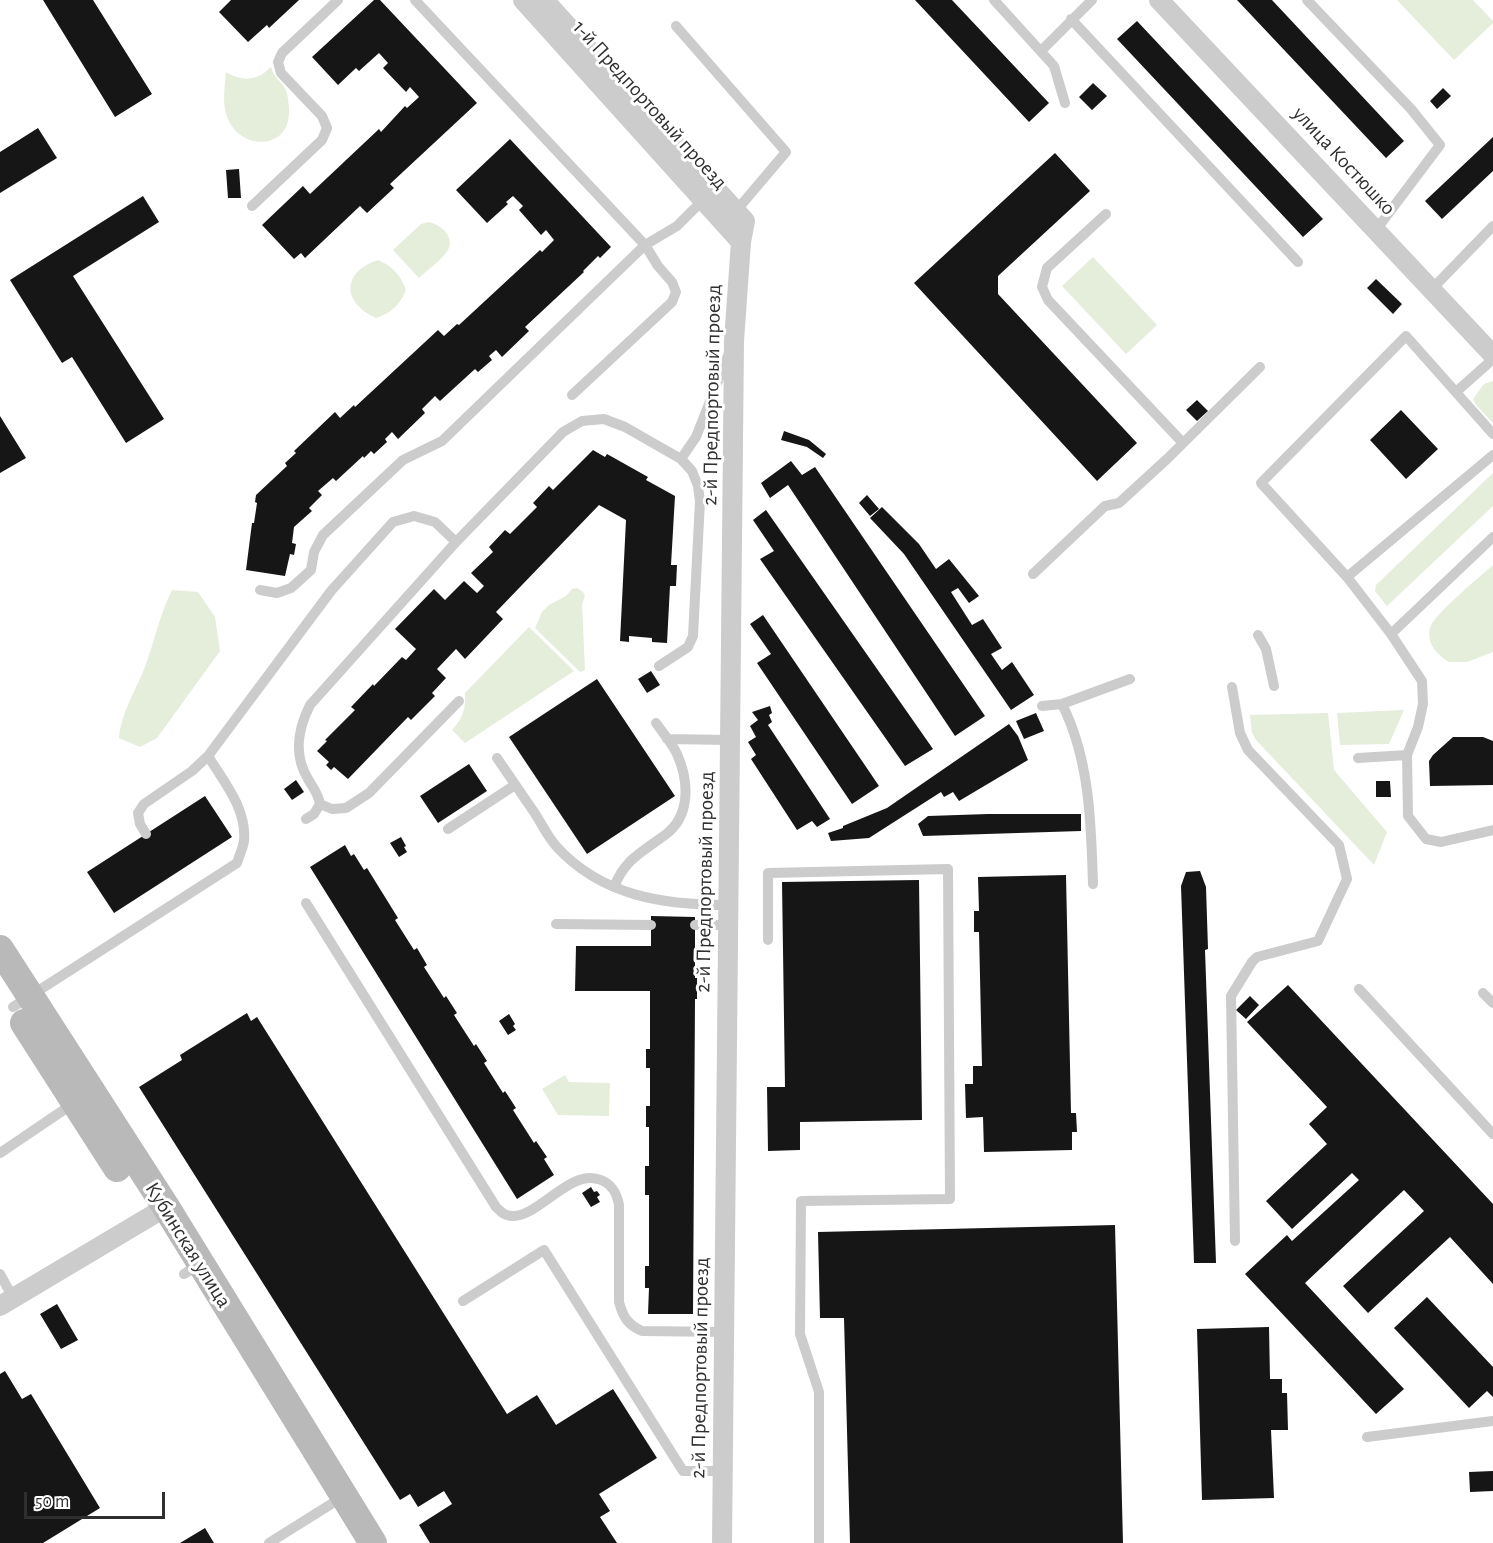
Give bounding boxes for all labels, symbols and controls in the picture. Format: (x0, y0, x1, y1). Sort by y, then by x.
street label: 1-й Предпортовый проезд (567, 15, 733, 195)
street label: улица Костюшко (1287, 101, 1401, 221)
street label: 2-й Предпортовый проезд (697, 284, 727, 506)
street label: 2-й Предпортовый проезд (690, 771, 720, 993)
street label: Кубинская улица (139, 1178, 237, 1312)
street label: 2-й Предпортовый проезд (685, 1257, 715, 1479)
scale bar (27, 1480, 168, 1518)
text: 50 m (35, 1493, 69, 1511)

